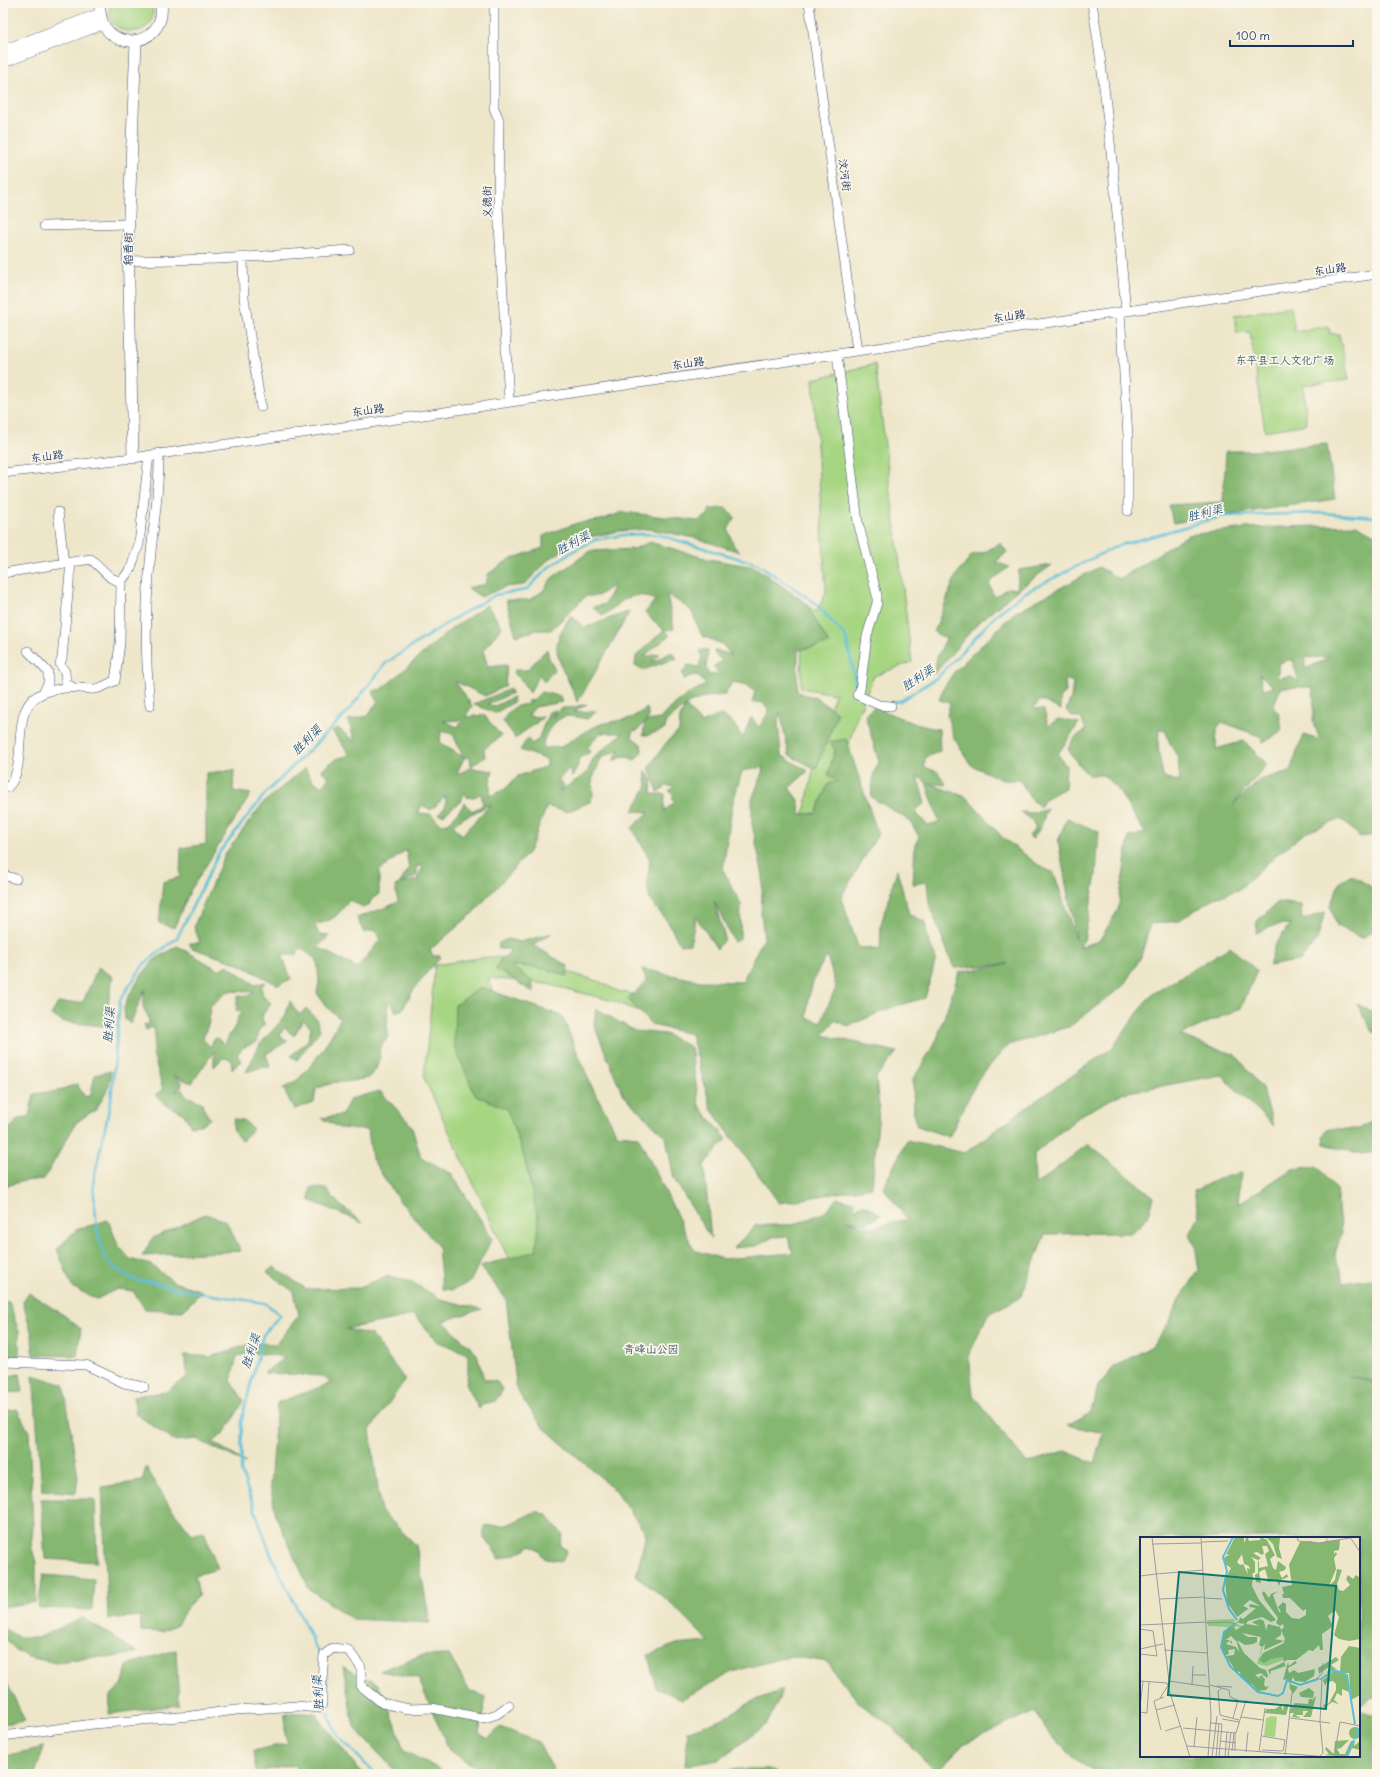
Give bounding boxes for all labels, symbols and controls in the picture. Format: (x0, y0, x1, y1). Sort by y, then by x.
scale bar (1230, 22, 1353, 48)
text: 100 m (1236, 28, 1270, 43)
street label: 汶河街 (836, 158, 854, 193)
street label: 义德街 (480, 184, 494, 219)
street label: 稻香街 (121, 232, 135, 266)
street label: 东山路 (1313, 260, 1347, 278)
street label: 东山路 (992, 307, 1026, 325)
park label: 东平县工人文化广场 (1236, 353, 1335, 367)
street label: 东山路 (671, 354, 705, 372)
street label: 东山路 (351, 401, 385, 419)
street label: 东山路 (30, 447, 64, 465)
water label: 胜利渠 (1186, 501, 1225, 524)
water label: 胜利渠 (553, 527, 593, 558)
water label: 胜利渠 (899, 661, 938, 694)
water label: 胜利渠 (289, 721, 325, 758)
water label: 胜利渠 (99, 1005, 118, 1044)
water label: 胜利渠 (238, 1330, 264, 1370)
park label: 青峰山公园 (624, 1342, 679, 1356)
inset map (1140, 1537, 1360, 1757)
water label: 胜利渠 (309, 1674, 326, 1712)

